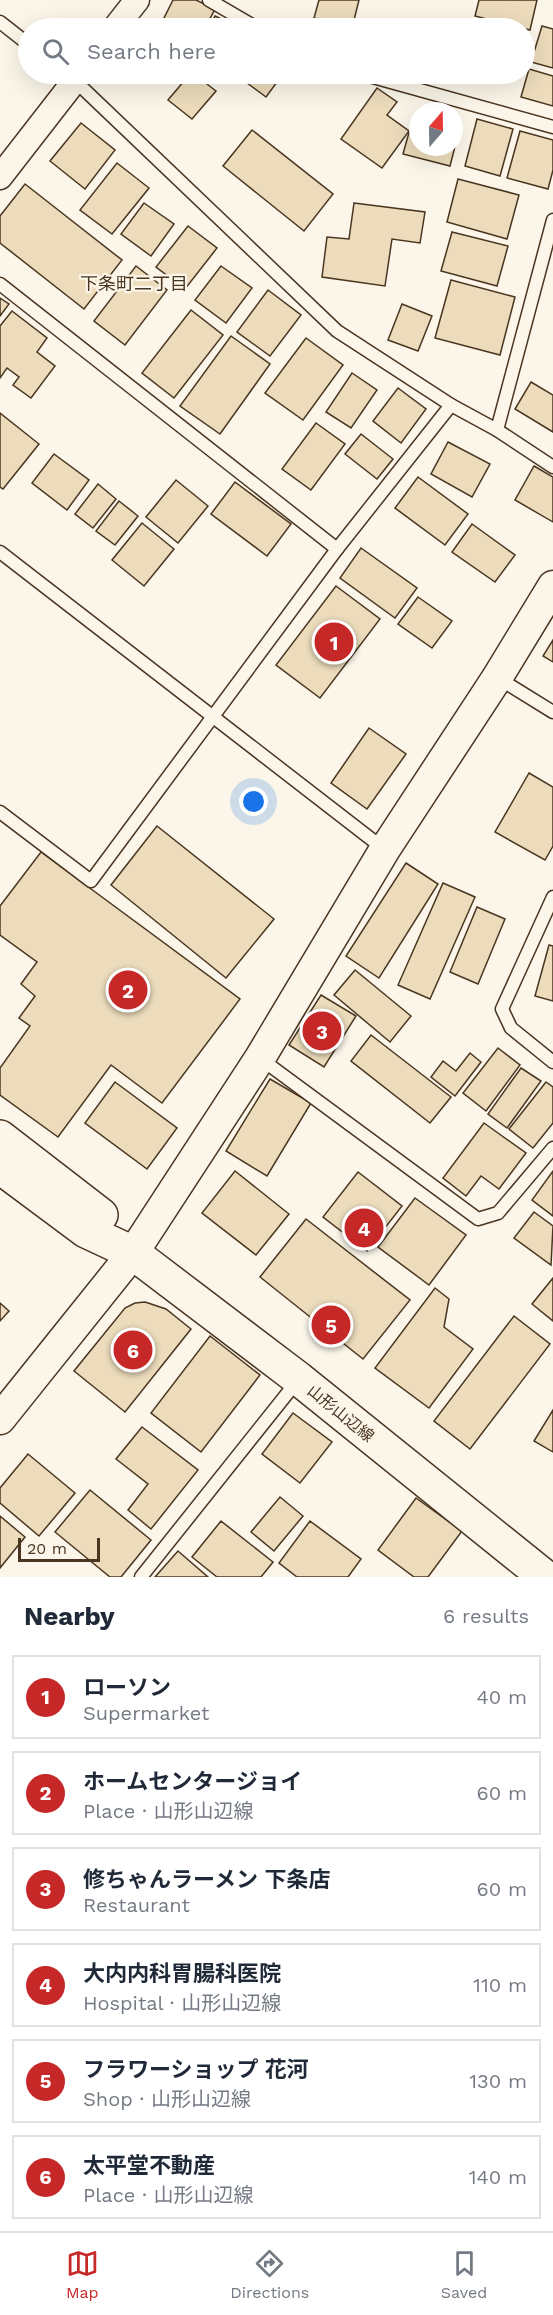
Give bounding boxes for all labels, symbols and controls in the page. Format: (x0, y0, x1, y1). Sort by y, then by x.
search box (18, 18, 535, 84)
icon: search (39, 35, 72, 68)
text: Search here (87, 39, 216, 64)
north arrow (409, 102, 463, 156)
district label: 下条町二丁目 (80, 273, 188, 294)
pin: 1 (314, 620, 354, 664)
your location (239, 787, 268, 816)
pin: 2 (108, 968, 148, 1012)
pin: 3 (302, 1008, 342, 1054)
pin: 4 (344, 1206, 384, 1250)
pin: 5 (312, 1302, 350, 1348)
pin: 6 (114, 1328, 152, 1372)
street label: 山形山辺線 (304, 1381, 378, 1446)
scale bar (18, 1535, 100, 1562)
text: 20 m (27, 1539, 67, 1558)
text: Nearby (24, 1601, 115, 1631)
text: 6 results (443, 1604, 529, 1628)
text: ローソン (83, 1675, 171, 1700)
text: 1 (41, 1685, 50, 1709)
text: 40 m (476, 1685, 527, 1709)
text: Supermarket (83, 1701, 209, 1725)
text: ホームセンタージョイ (83, 1769, 302, 1794)
text: 2 (40, 1781, 51, 1805)
text: 60 m (477, 1781, 527, 1805)
text: Place · 山形山辺線 (83, 1799, 254, 1823)
text: 修ちゃんラーメン 下条店 (83, 1867, 330, 1892)
text: 3 (40, 1877, 51, 1901)
text: 60 m (477, 1877, 527, 1901)
text: Restaurant (83, 1893, 190, 1917)
text: 大内内科胃腸科医院 (83, 1961, 281, 1986)
text: 4 (39, 1973, 52, 1997)
text: 110 m (473, 1973, 527, 1997)
text: Hospital · 山形山辺線 (83, 1991, 281, 2015)
text: フラワーショップ 花河 (83, 2057, 309, 2082)
text: 5 (40, 2069, 51, 2093)
text: 130 m (469, 2069, 527, 2093)
text: Shop · 山形山辺線 (83, 2087, 251, 2111)
text: 太平堂不動産 (83, 2153, 215, 2178)
text: 6 (39, 2165, 52, 2189)
text: 140 m (469, 2165, 527, 2189)
text: Place · 山形山辺線 (83, 2183, 254, 2207)
tab: Map (66, 2247, 99, 2302)
tab: Directions (230, 2247, 309, 2302)
tab: Saved (441, 2247, 487, 2302)

